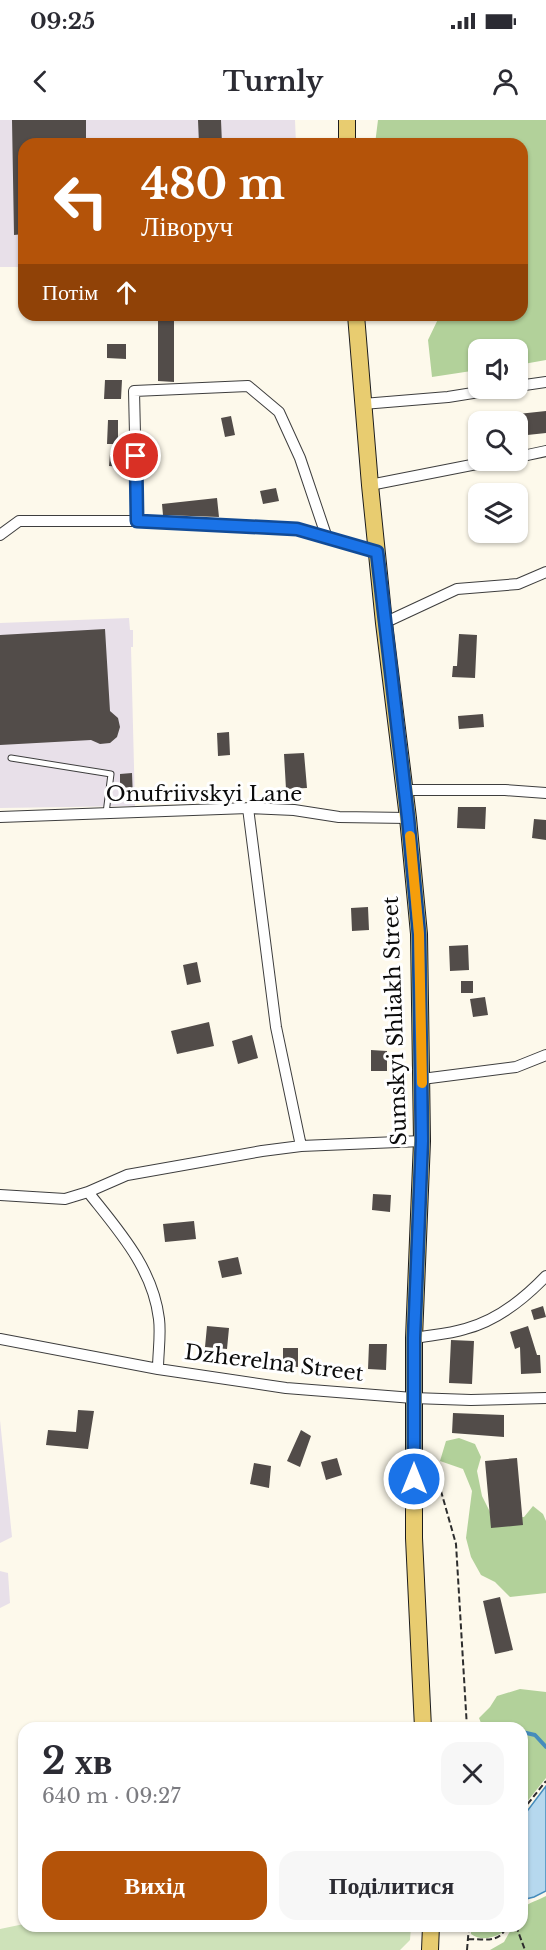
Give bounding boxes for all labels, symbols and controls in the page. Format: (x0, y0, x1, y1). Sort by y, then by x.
text: 09:25 (30, 8, 95, 35)
icon: back (24, 65, 57, 98)
text: Turnly (223, 65, 323, 98)
icon: person (489, 65, 522, 98)
text: 480 m (141, 158, 285, 210)
icon: left (42, 162, 120, 240)
text: Ліворуч (141, 210, 233, 243)
icon: ahead (110, 276, 143, 309)
text: Потім (42, 279, 98, 306)
map controls (468, 339, 528, 543)
button: sound (468, 339, 528, 399)
button: search (468, 411, 528, 471)
pin (110, 430, 161, 481)
icon: arrive (119, 439, 152, 472)
button: layers (468, 483, 528, 543)
street label: Onufriivskyi Lane (106, 781, 302, 807)
street label: Sumskyi Shliakh Street (378, 896, 412, 1146)
street label: Dzherelna Street (183, 1339, 365, 1387)
position arrow (382, 1447, 446, 1511)
text: 2 хв (42, 1739, 112, 1784)
button: close (441, 1742, 504, 1805)
text: 640 m · 09:27 (42, 1784, 180, 1808)
button: Вихід (42, 1851, 267, 1920)
button: Поділитися (279, 1851, 504, 1920)

